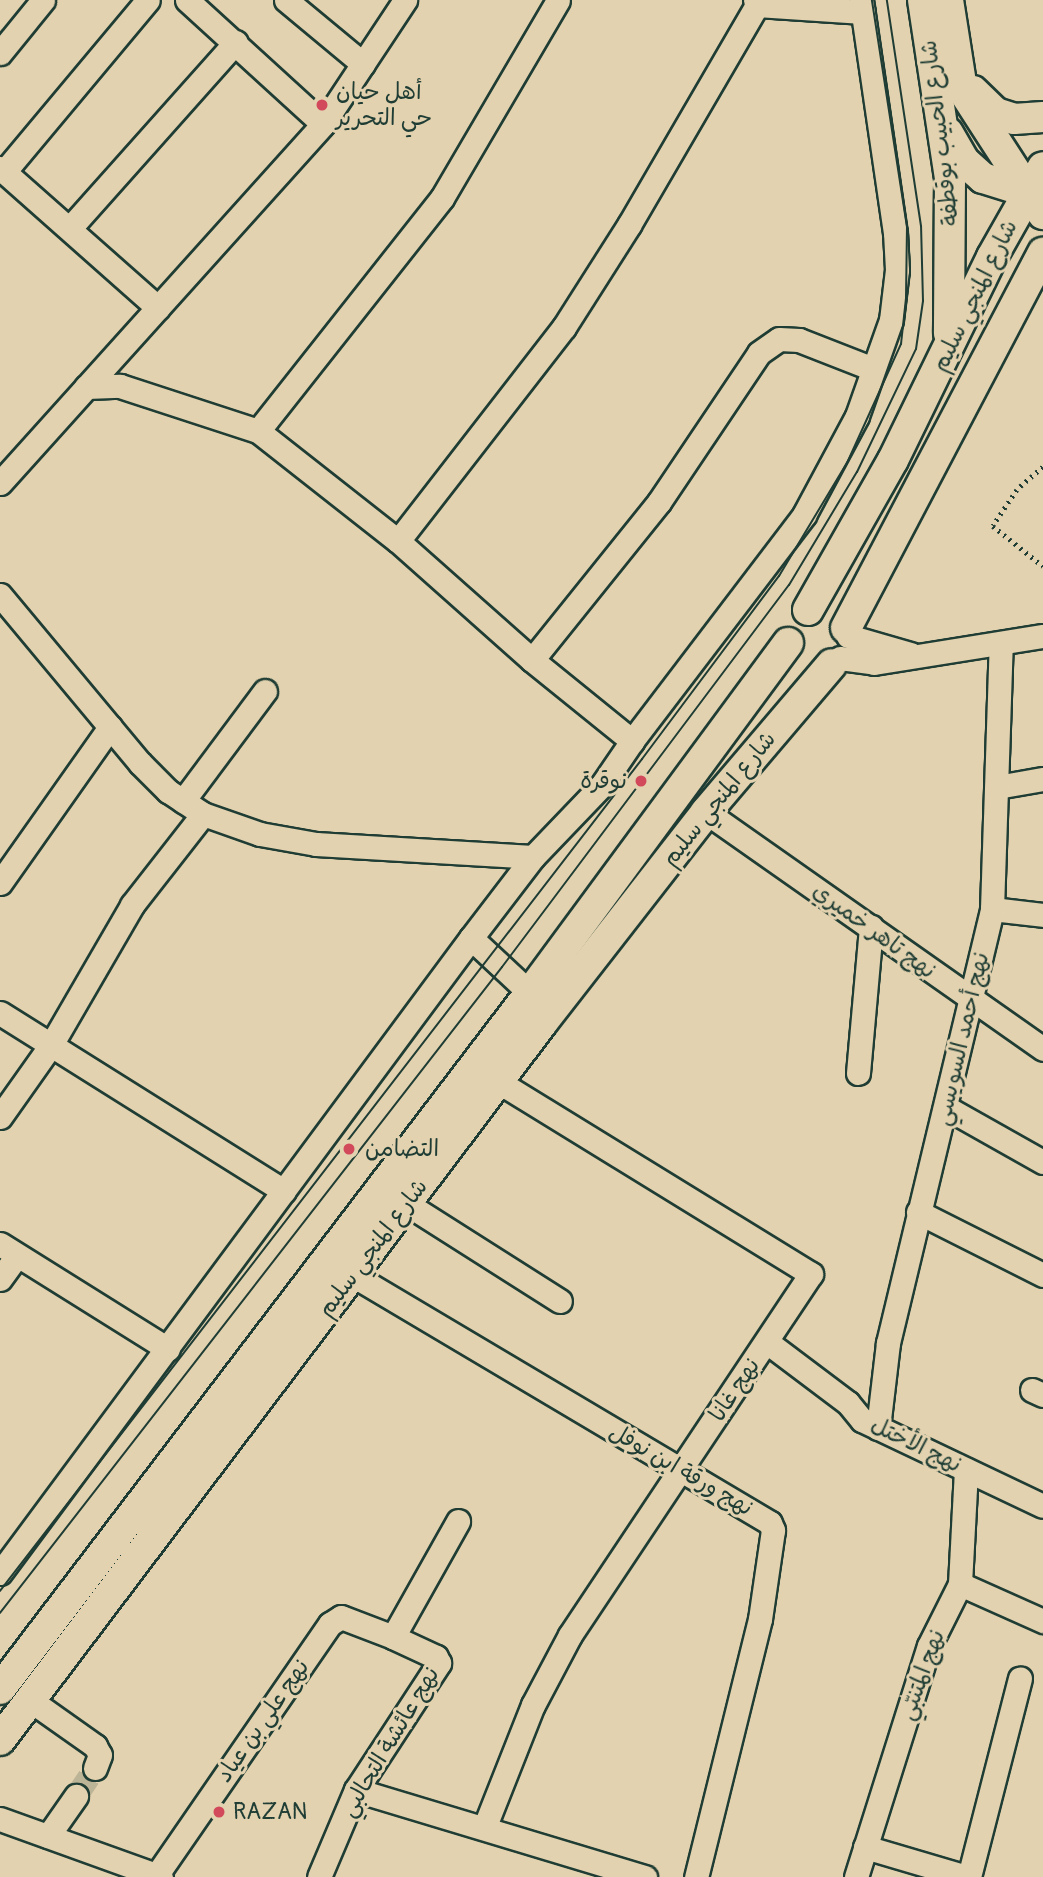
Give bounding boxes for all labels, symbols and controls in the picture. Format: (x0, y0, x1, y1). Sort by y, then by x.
street label: شارع الحبيب بوقطفة (915, 39, 965, 227)
place label: أهل حيان حي التحرير (336, 78, 432, 132)
marker: أهل حيان حي التحرير (314, 97, 330, 113)
street label: شارع المنجي سليم (926, 216, 1024, 376)
street label: شارع المنجي سليم (656, 726, 782, 872)
place label: نوقرة (580, 767, 627, 795)
marker: نوقرة (633, 773, 649, 789)
street label: نهج تاهر خميري (807, 877, 941, 985)
street label: نهج أحمد السويسي (929, 950, 995, 1128)
place label: التضامن (365, 1135, 439, 1163)
marker: التضامن (339, 1139, 359, 1159)
street label: شارع المنجي سليم (312, 1174, 434, 1322)
street label: نهج غانا (704, 1353, 766, 1427)
street label: نهج الأختل (866, 1411, 966, 1479)
street label: نهج ورقة ابن نوفل (604, 1418, 758, 1522)
street label: نهج المتنبّي (893, 1626, 951, 1724)
street label: نهج علي بن عياد (211, 1654, 315, 1788)
street label: نهج عائشة التحالبي (334, 1662, 446, 1822)
place label: RAZAN (233, 1798, 307, 1826)
marker: RAZAN (211, 1804, 227, 1820)

